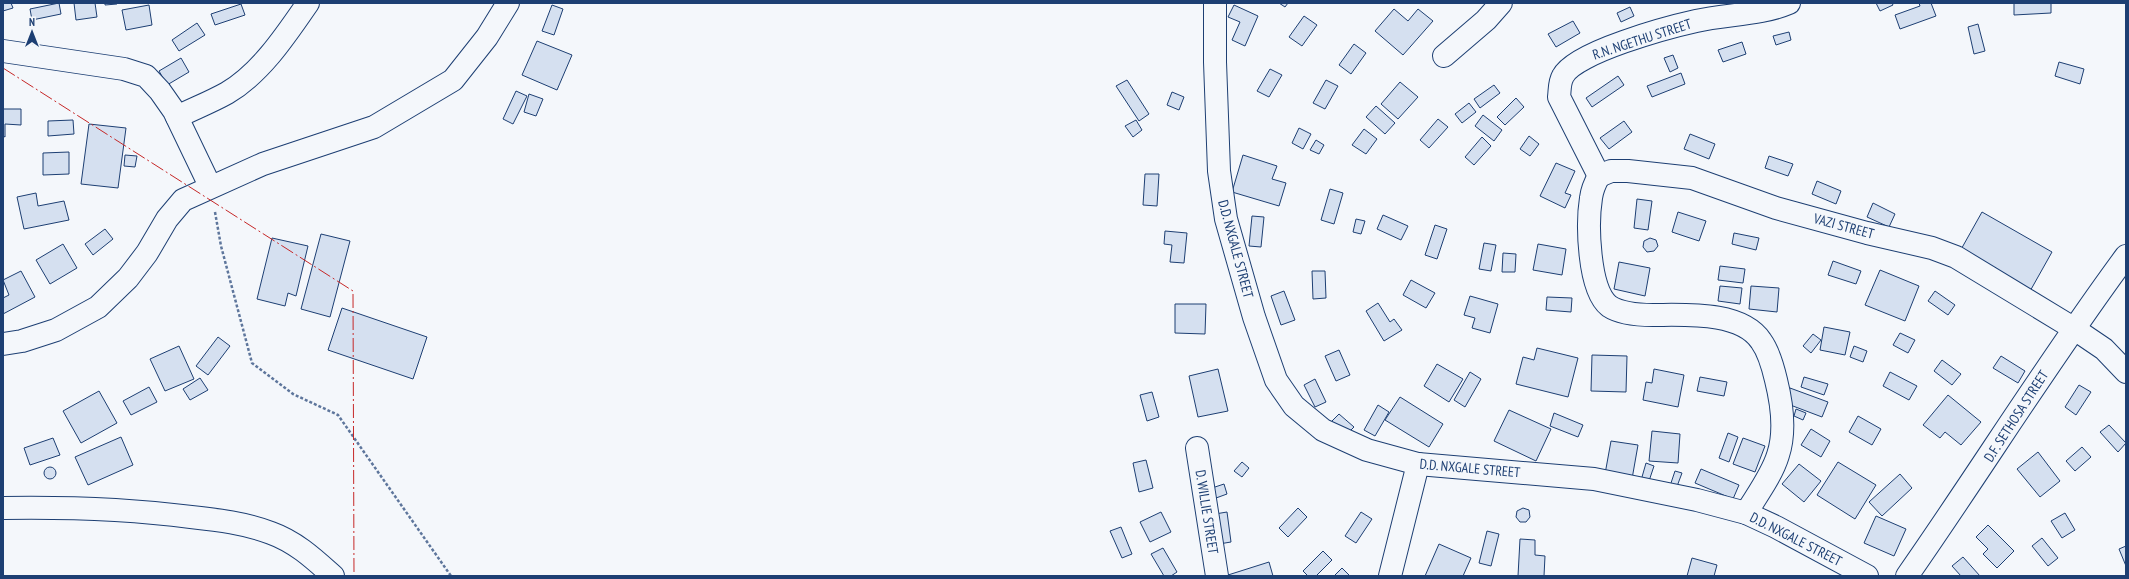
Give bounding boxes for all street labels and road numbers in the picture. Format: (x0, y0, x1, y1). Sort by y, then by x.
street label: R.N. NGETHU STREET (1590, 14, 1694, 63)
street label: D.D. NXGALE STREET (1214, 198, 1258, 301)
street label: VAZI STREET (1811, 209, 1877, 243)
street label: D.F. SETHOSA STREET (1980, 366, 2053, 465)
street label: D.D. NXGALE STREET (1419, 455, 1522, 481)
street label: D. WILLIE STREET (1191, 469, 1223, 556)
street label: D.D. NXGALE STREET (1747, 508, 1846, 570)

